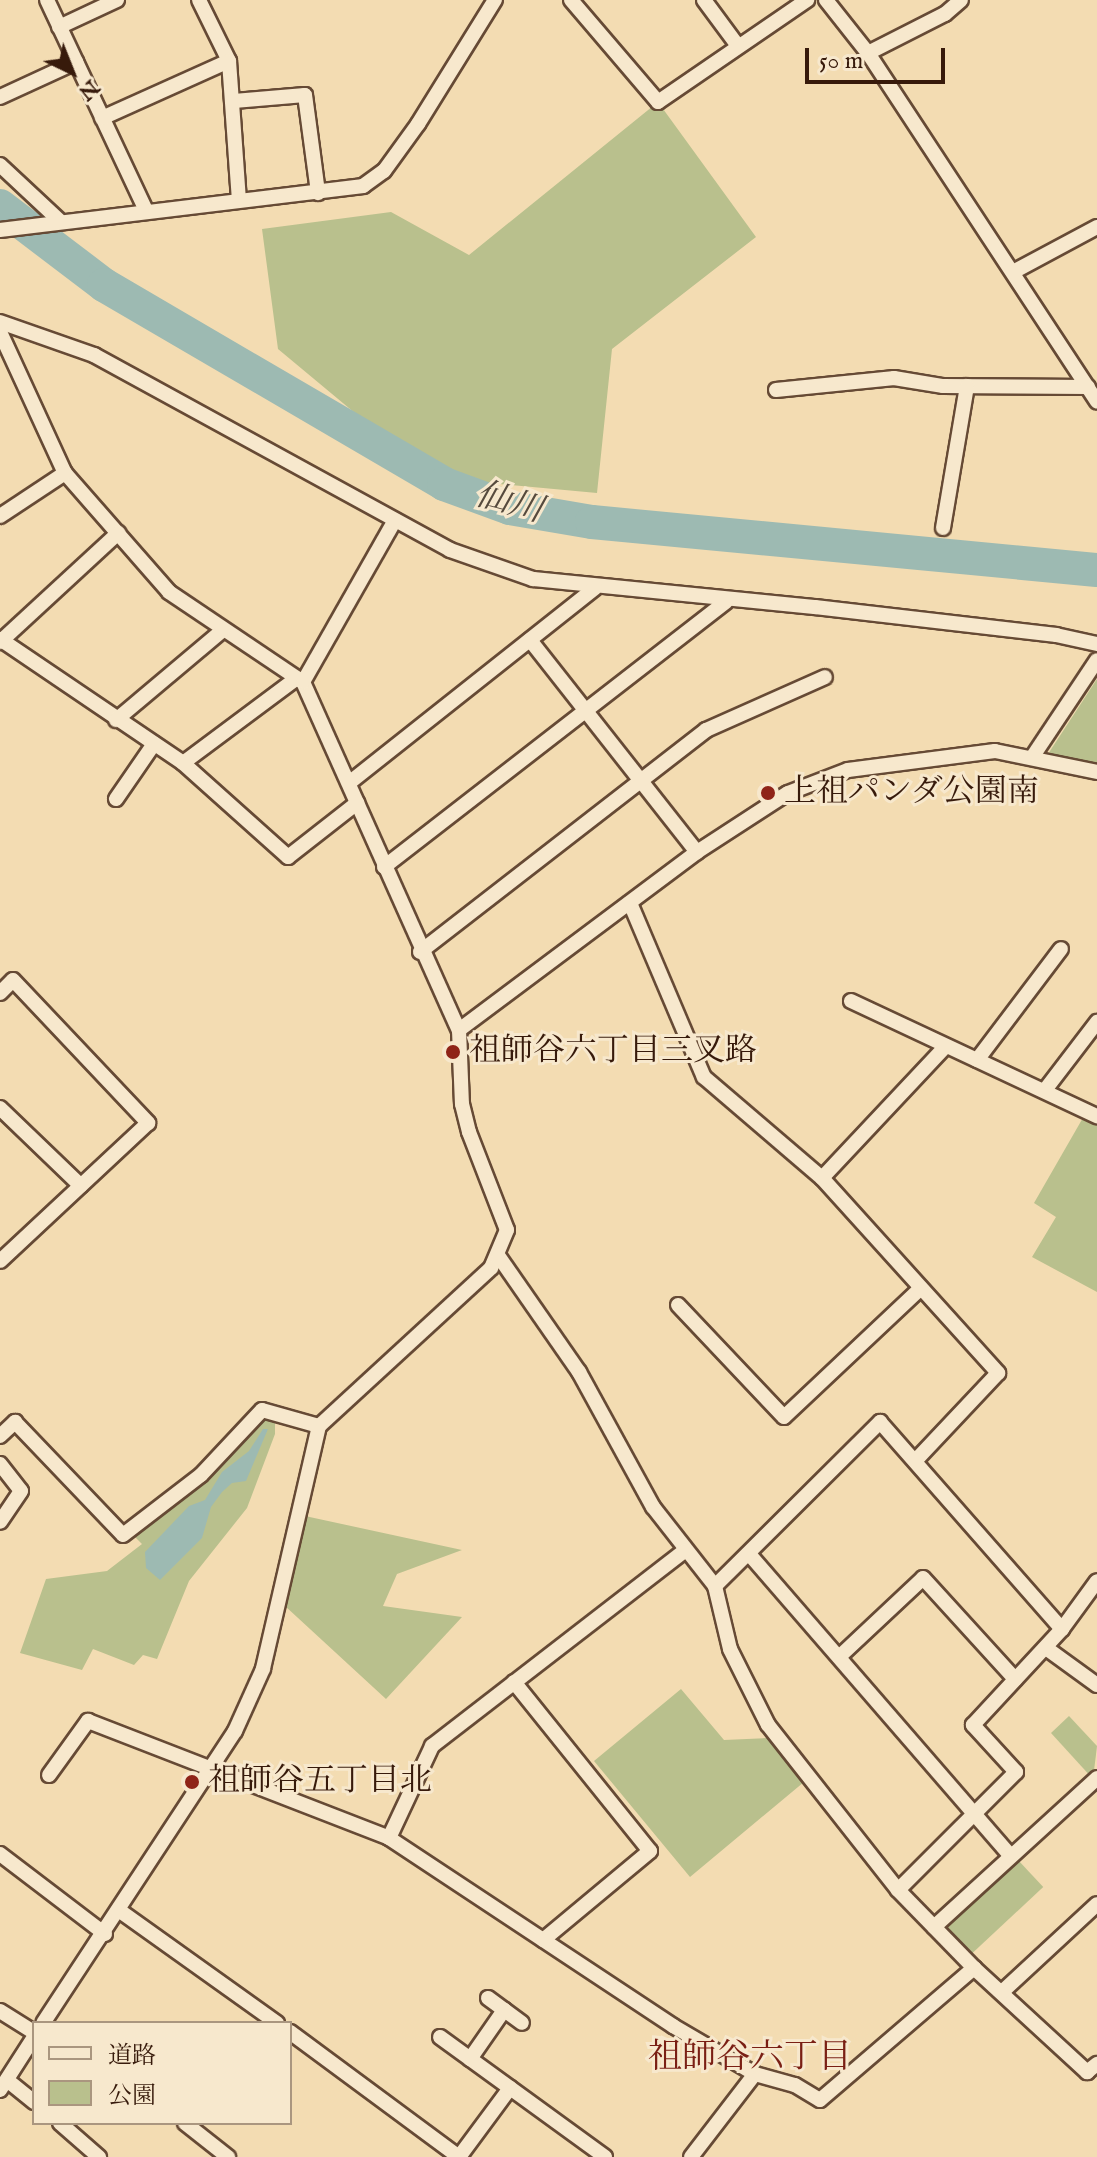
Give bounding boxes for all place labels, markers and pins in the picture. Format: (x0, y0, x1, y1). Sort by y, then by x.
place label: 上祖パンダ公園南 (784, 774, 1040, 812)
marker: 上祖パンダ公園南 (759, 784, 777, 802)
place label: 祖師谷六丁目三叉路 (469, 1033, 757, 1071)
marker: 祖師谷六丁目三叉路 (444, 1043, 462, 1061)
place label: 祖師谷五丁目北 (208, 1763, 432, 1801)
marker: 祖師谷五丁目北 (183, 1773, 201, 1791)

